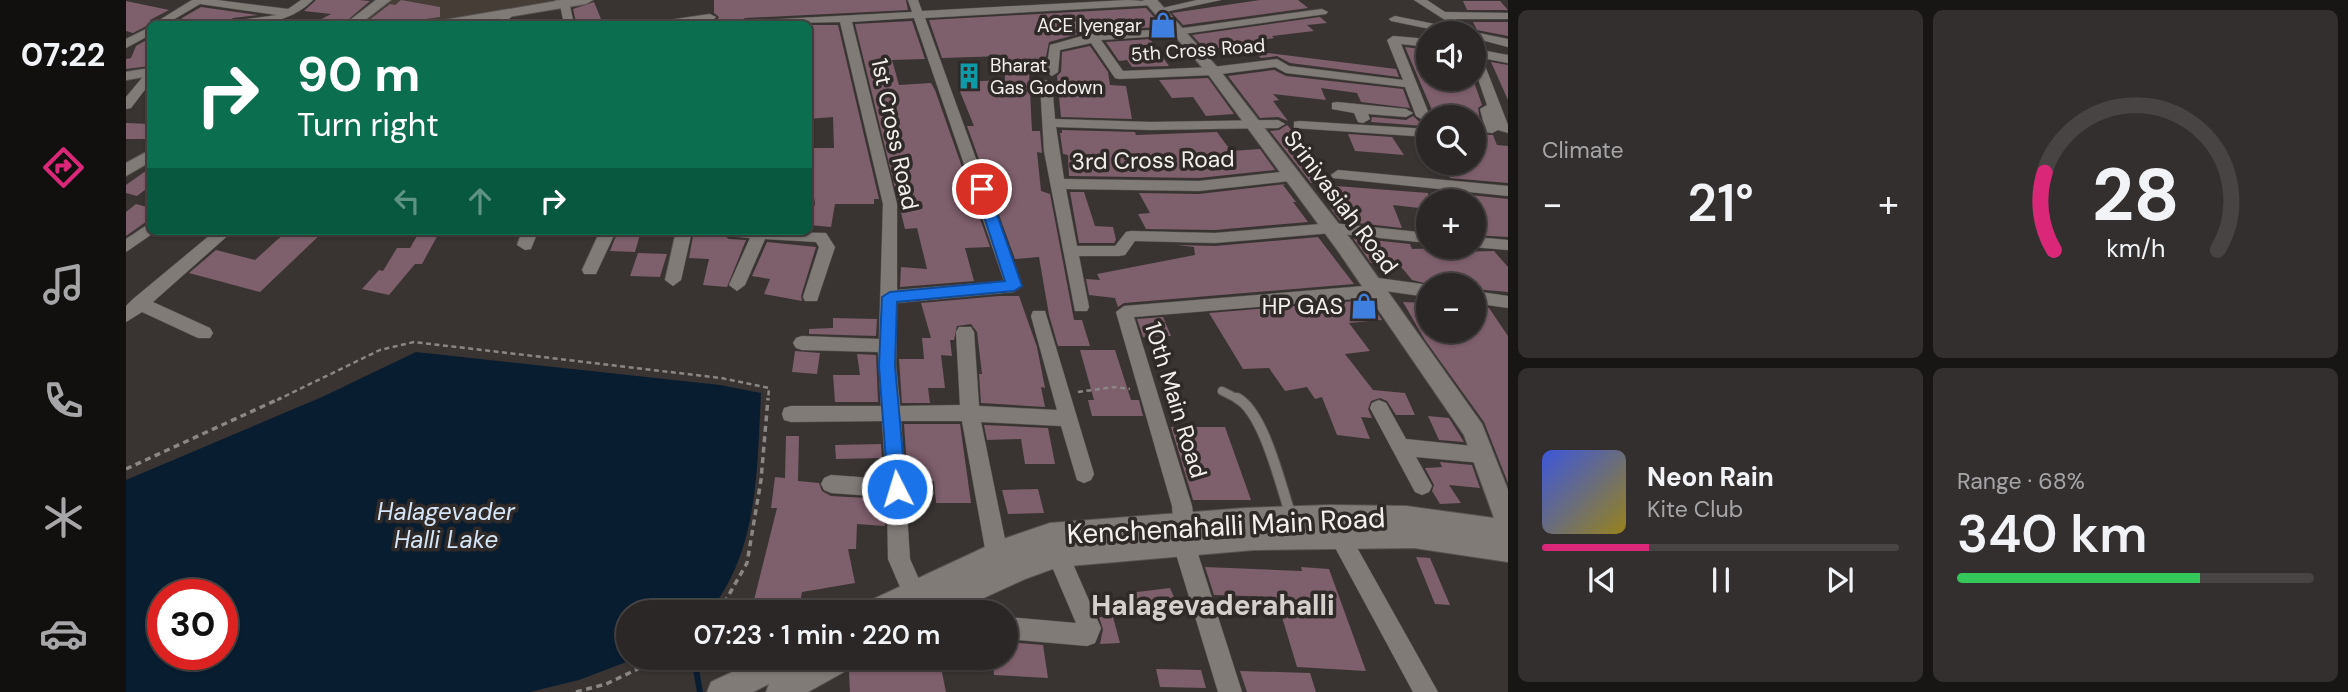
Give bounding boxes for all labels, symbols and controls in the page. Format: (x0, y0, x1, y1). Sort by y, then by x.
shop icon: ACE Iyengar (1148, 10, 1178, 40)
place label: ACE Iyengar (1037, 13, 1142, 38)
map controls (1416, 21, 1486, 343)
button: sound (1416, 21, 1486, 91)
street label: 5th Cross Road (1130, 33, 1266, 67)
text: 07:22 (21, 34, 105, 76)
text: 90 m (297, 42, 420, 106)
icon: right (182, 49, 273, 140)
place label: Bharat Gas Godown (990, 53, 1103, 100)
street label: 1st Cross Road (864, 55, 926, 213)
building icon: Bharat Gas Godown (954, 61, 984, 91)
text: Turn right (297, 104, 439, 146)
button: search (1416, 105, 1486, 175)
street label: Srinivasiah Road (1277, 124, 1405, 280)
text: Climate (1542, 135, 1624, 165)
icon: directions (39, 143, 88, 192)
street label: 3rd Cross Road (1071, 144, 1235, 176)
text: 28 (2092, 148, 2179, 243)
pin (952, 159, 1012, 219)
text: 21° (1687, 169, 1754, 237)
icon: arrive (963, 170, 1001, 208)
text: − (1542, 179, 1563, 229)
text: + (1878, 179, 1899, 229)
icon: left (388, 182, 426, 220)
icon: ahead (461, 182, 499, 220)
icon: right (534, 182, 572, 220)
button: + (1416, 189, 1486, 259)
text: km/h (2106, 232, 2165, 265)
icon: music (39, 260, 88, 309)
button: − (1416, 273, 1486, 343)
place label: HP GAS (1262, 291, 1343, 321)
shop icon: HP GAS (1349, 291, 1379, 321)
street label: 10th Main Road (1138, 318, 1214, 482)
icon: phone (39, 376, 88, 425)
position arrow (860, 452, 934, 526)
text: Neon Rain (1647, 460, 1774, 494)
text: Range · 68% (1957, 466, 2085, 496)
icon: climate (39, 493, 88, 542)
text: Kite Club (1647, 494, 1743, 524)
water label: Halagevader Halli Lake (377, 496, 516, 555)
street label: Kenchenahalli Main Road (1066, 499, 1386, 553)
text: 340 km (1957, 500, 2147, 568)
icon: previous (1583, 561, 1621, 599)
icon: pause (1702, 561, 1740, 599)
icon: next (1821, 561, 1859, 599)
speed limit sign: 30 (147, 579, 238, 670)
district label: Halagevaderahalli (1091, 587, 1335, 624)
icon: car (39, 609, 88, 658)
text: 07:23 · 1 min · 220 m (694, 618, 940, 652)

